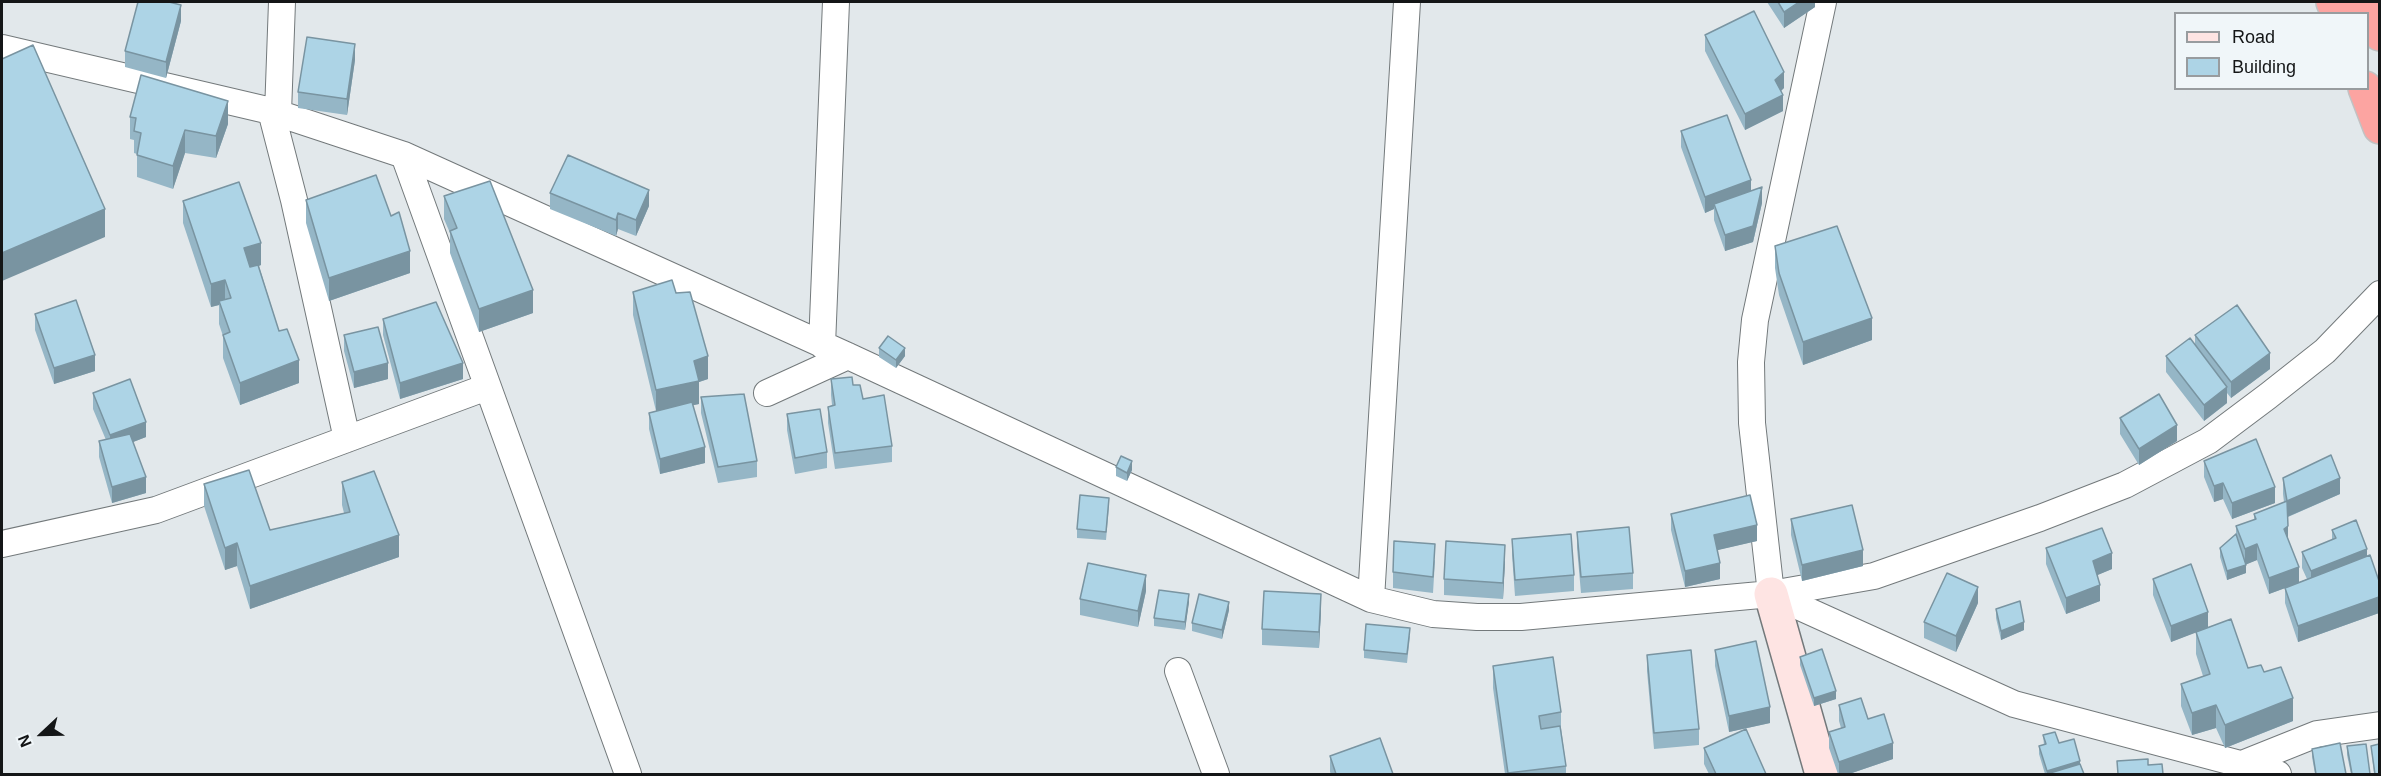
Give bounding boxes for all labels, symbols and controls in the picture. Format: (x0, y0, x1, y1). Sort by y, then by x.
legend (2174, 12, 2369, 90)
text: Road (2232, 27, 2275, 47)
text: Building (2232, 57, 2296, 77)
north arrow (12, 704, 72, 764)
text: N (15, 732, 35, 749)

